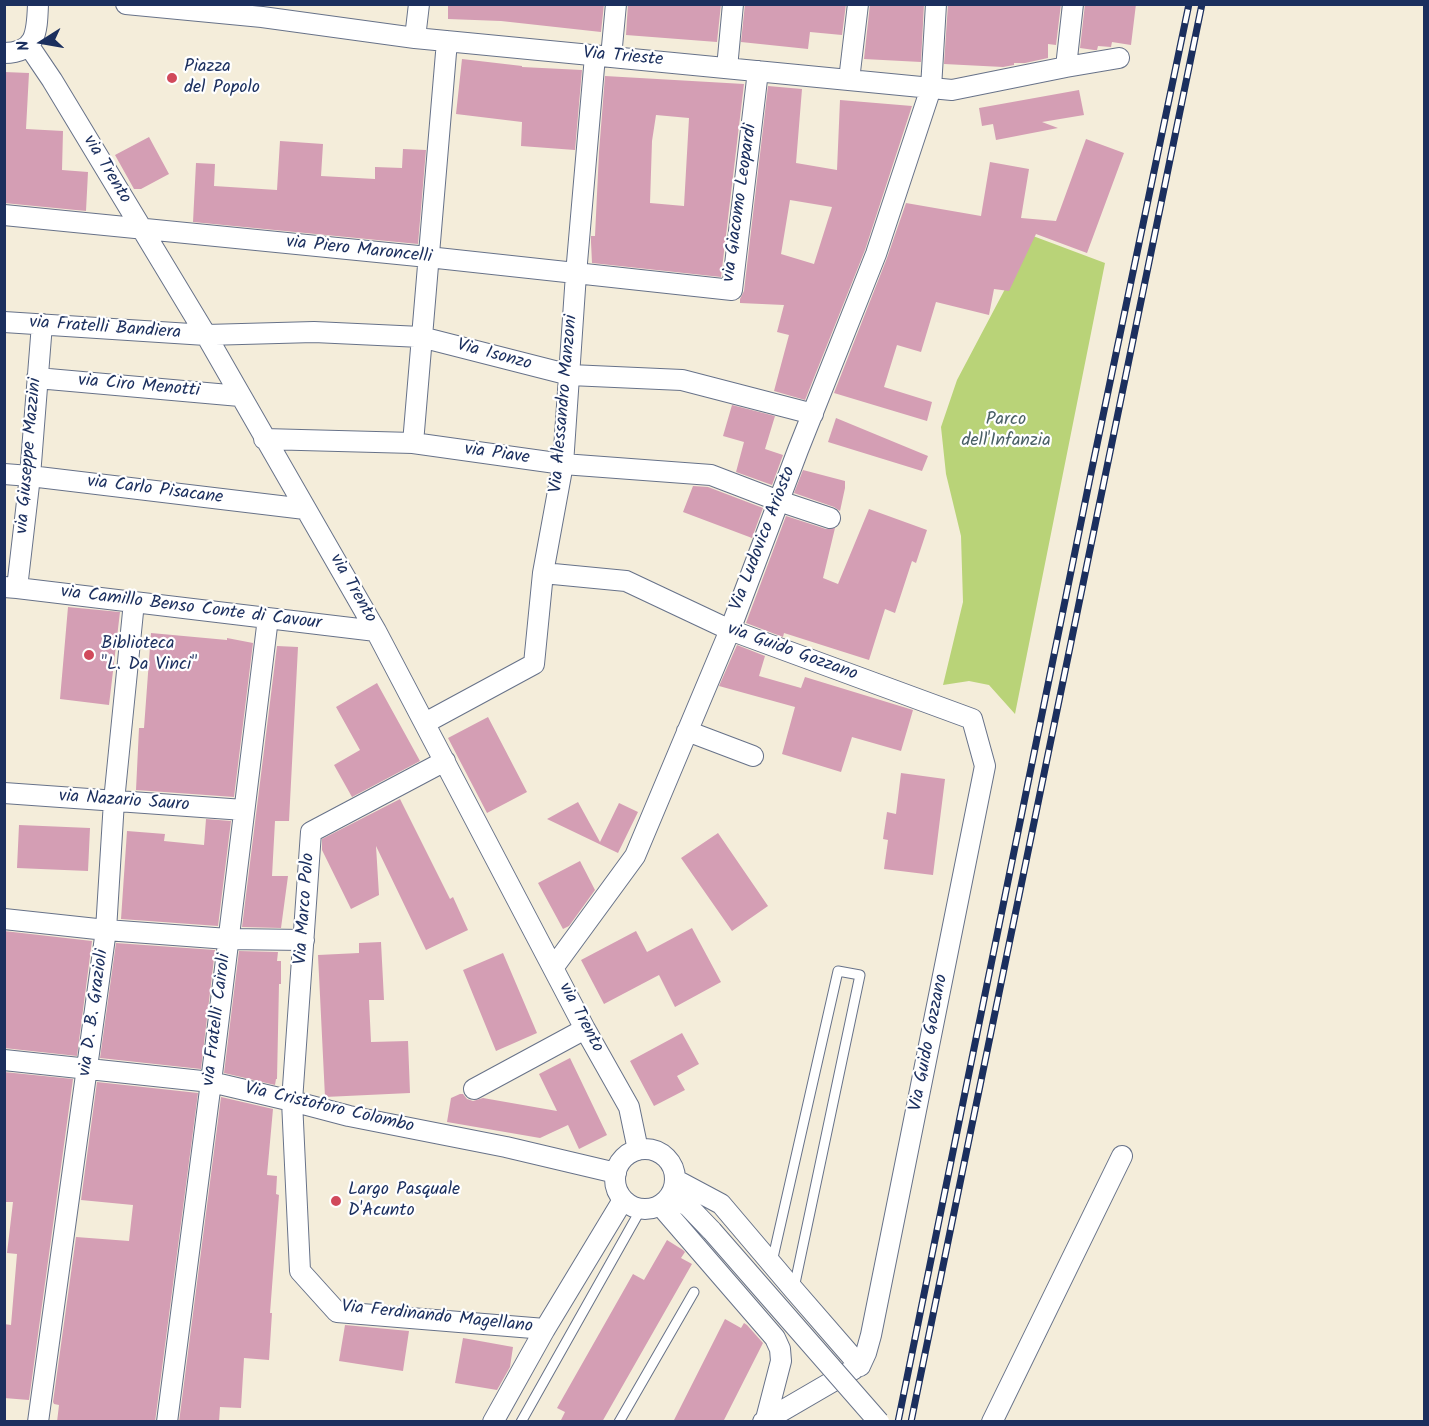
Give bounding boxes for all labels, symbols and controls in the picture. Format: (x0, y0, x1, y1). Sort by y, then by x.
north arrow (12, 12, 72, 72)
text: N (11, 38, 37, 53)
street label: Via Trieste (582, 44, 664, 72)
place label: Piazza del Popolo (184, 57, 260, 100)
marker: Piazza del Popolo (165, 71, 179, 85)
street label: via Giacomo Leopardi (719, 123, 763, 283)
street label: via Trento (77, 132, 135, 208)
street label: via Piero Maroncelli (285, 233, 433, 269)
street label: via Fratelli Bandiera (28, 313, 182, 345)
street label: Via Alessandro Manzoni (546, 314, 584, 494)
street label: Via Isonzo (454, 336, 534, 376)
street label: via Ciro Menotti (77, 371, 201, 403)
street label: via Giuseppe Mazzini (12, 377, 48, 535)
park label: Parco dell'Infanzia (961, 410, 1051, 452)
street label: via Piave (463, 440, 531, 470)
street label: Via Ludovico Ariosto (727, 464, 801, 614)
street label: via Carlo Pisacane (86, 472, 224, 510)
street label: via Trento (324, 551, 380, 627)
street label: via Camillo Benso Conte di Cavour (59, 582, 323, 636)
street label: via Guido Gozzano (724, 619, 860, 687)
place label: Biblioteca "L. Da Vinci" (101, 634, 197, 676)
marker: Biblioteca "L. Da Vinci" (82, 648, 96, 662)
street label: via Nazario Sauro (58, 787, 190, 817)
street label: Via Marco Polo (291, 852, 321, 966)
street label: via D. B. Grazioli (75, 948, 115, 1078)
street label: via Fratelli Cairoli (199, 953, 237, 1087)
street label: Via Guido Gozzano (906, 973, 954, 1113)
street label: via Trento (553, 979, 607, 1057)
street label: Via Cristoforo Colombo (242, 1079, 416, 1139)
place label: Largo Pasquale D'Acunto (348, 1180, 460, 1222)
marker: Largo Pasquale D'Acunto (329, 1194, 343, 1208)
street label: Via Ferdinando Magellano (340, 1297, 534, 1339)

